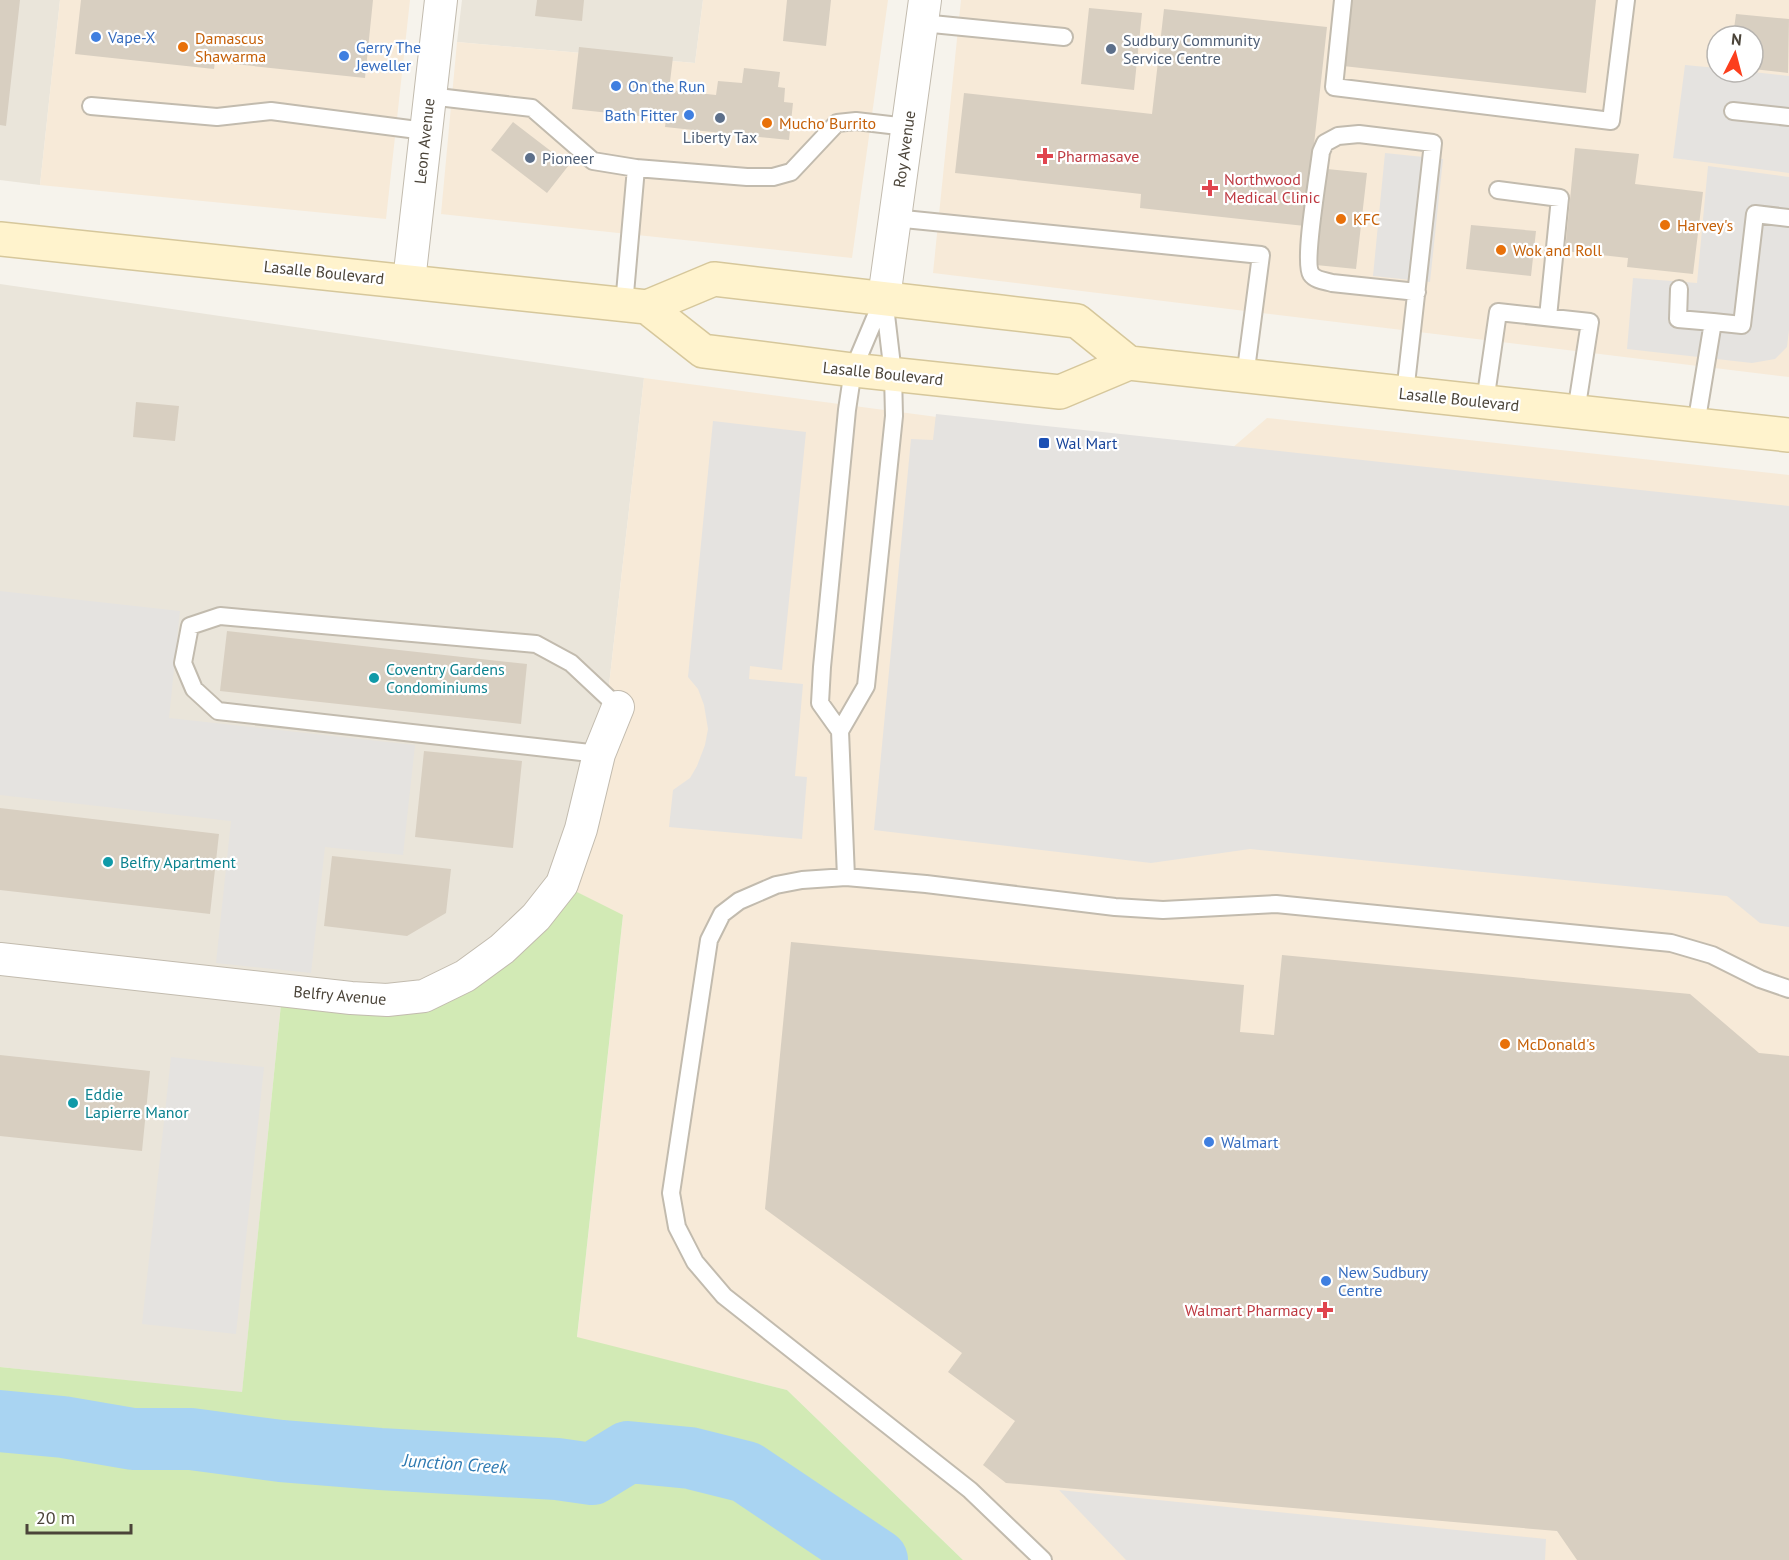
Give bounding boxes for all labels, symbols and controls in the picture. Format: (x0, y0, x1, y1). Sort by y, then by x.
north arrow (1705, 24, 1765, 84)
place label: Vape-X (107, 27, 155, 47)
place label: Damascus Shawarma (195, 28, 266, 66)
text: N (1730, 29, 1743, 50)
marker: Vape-X (89, 30, 103, 44)
place label: Sudbury Community Service Centre (1123, 30, 1261, 68)
place label: Gerry The Jeweller (355, 37, 421, 75)
marker: Damascus Shawarma (176, 40, 190, 54)
marker: Sudbury Community Service Centre (1104, 42, 1118, 56)
marker: Gerry The Jeweller (337, 49, 351, 63)
place label: On the Run (628, 76, 705, 96)
marker: On the Run (609, 79, 623, 93)
street label: Leon Avenue (410, 97, 438, 185)
place label: Bath Fitter (604, 105, 678, 125)
marker: Bath Fitter (682, 108, 696, 122)
street label: Roy Avenue (889, 109, 919, 189)
marker: Liberty Tax (713, 111, 727, 125)
place label: Mucho Burrito (779, 113, 876, 133)
marker: Mucho Burrito (760, 116, 774, 130)
place label: Liberty Tax (683, 127, 757, 147)
place label: Pharmasave (1057, 146, 1139, 166)
place label: Pioneer (542, 148, 595, 168)
marker: Pharmasave (1038, 149, 1052, 163)
marker: Pioneer (523, 151, 537, 165)
place label: Northwood Medical Clinic (1224, 169, 1320, 207)
marker: Northwood Medical Clinic (1201, 179, 1219, 197)
place label: KFC (1353, 209, 1380, 229)
marker: KFC (1334, 212, 1348, 226)
place label: Harvey's (1677, 215, 1733, 235)
marker: Harvey's (1658, 218, 1672, 232)
place label: Wok and Roll (1513, 240, 1602, 260)
marker: Wok and Roll (1494, 243, 1508, 257)
street label: Lasalle Boulevard (263, 256, 385, 288)
street label: Lasalle Boulevard (822, 357, 944, 389)
street label: Lasalle Boulevard (1398, 383, 1520, 415)
place label: Wal Mart (1056, 433, 1118, 453)
marker: Wal Mart (1037, 436, 1051, 450)
place label: Coventry Gardens Condominiums (386, 659, 505, 697)
marker: Coventry Gardens Condominiums (367, 671, 381, 685)
place label: Belfry Apartment (120, 852, 236, 872)
marker: Belfry Apartment (101, 855, 115, 869)
street label: Belfry Avenue (293, 981, 387, 1009)
place label: McDonald's (1517, 1034, 1595, 1054)
marker: McDonald's (1498, 1037, 1512, 1051)
place label: Eddie Lapierre Manor (85, 1084, 189, 1122)
marker: Eddie Lapierre Manor (66, 1096, 80, 1110)
place label: Walmart (1221, 1132, 1279, 1152)
marker: Walmart (1202, 1135, 1216, 1149)
place label: New Sudbury Centre (1338, 1262, 1429, 1300)
marker: New Sudbury Centre (1319, 1274, 1333, 1288)
place label: Walmart Pharmacy (1185, 1300, 1314, 1320)
marker: Walmart Pharmacy (1318, 1303, 1332, 1317)
water label: Junction Creek (400, 1448, 509, 1479)
scale bar (27, 1497, 130, 1535)
text: 20 m (36, 1506, 75, 1529)

